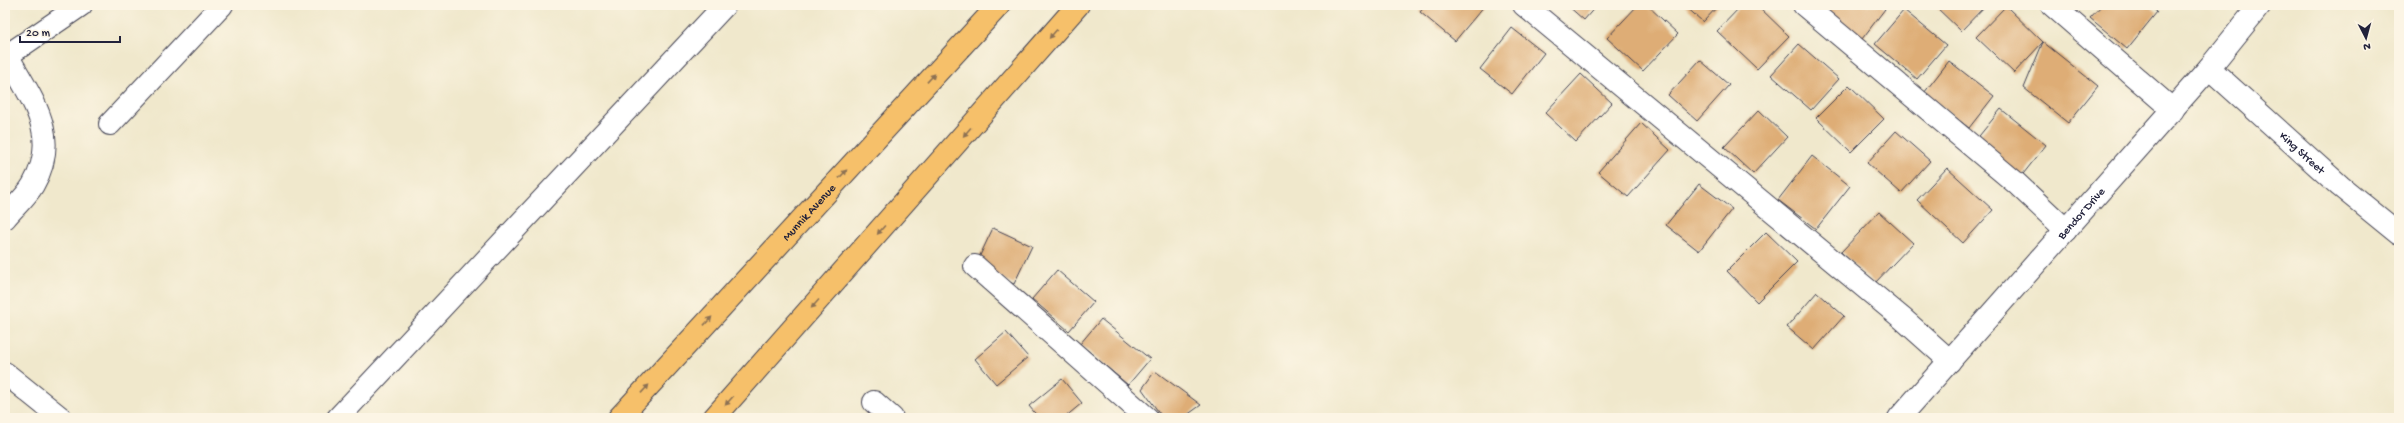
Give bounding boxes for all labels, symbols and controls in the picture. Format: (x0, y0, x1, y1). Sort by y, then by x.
scale bar (20, 18, 120, 44)
north arrow (2346, 18, 2386, 58)
text: 20 m (26, 27, 51, 41)
one-way arrow (1048, 29, 1057, 40)
text: N (2363, 40, 2371, 52)
one-way arrow (927, 73, 936, 83)
one-way arrow (962, 127, 971, 137)
street label: King Street (2276, 130, 2328, 179)
one-way arrow (839, 169, 848, 179)
street label: Munnik Avenue (780, 181, 840, 245)
street label: Bendor Drive (2055, 185, 2109, 244)
one-way arrow (877, 225, 886, 235)
one-way arrow (811, 299, 820, 309)
one-way arrow (703, 316, 713, 326)
one-way arrow (640, 384, 650, 394)
one-way arrow (724, 396, 734, 406)

